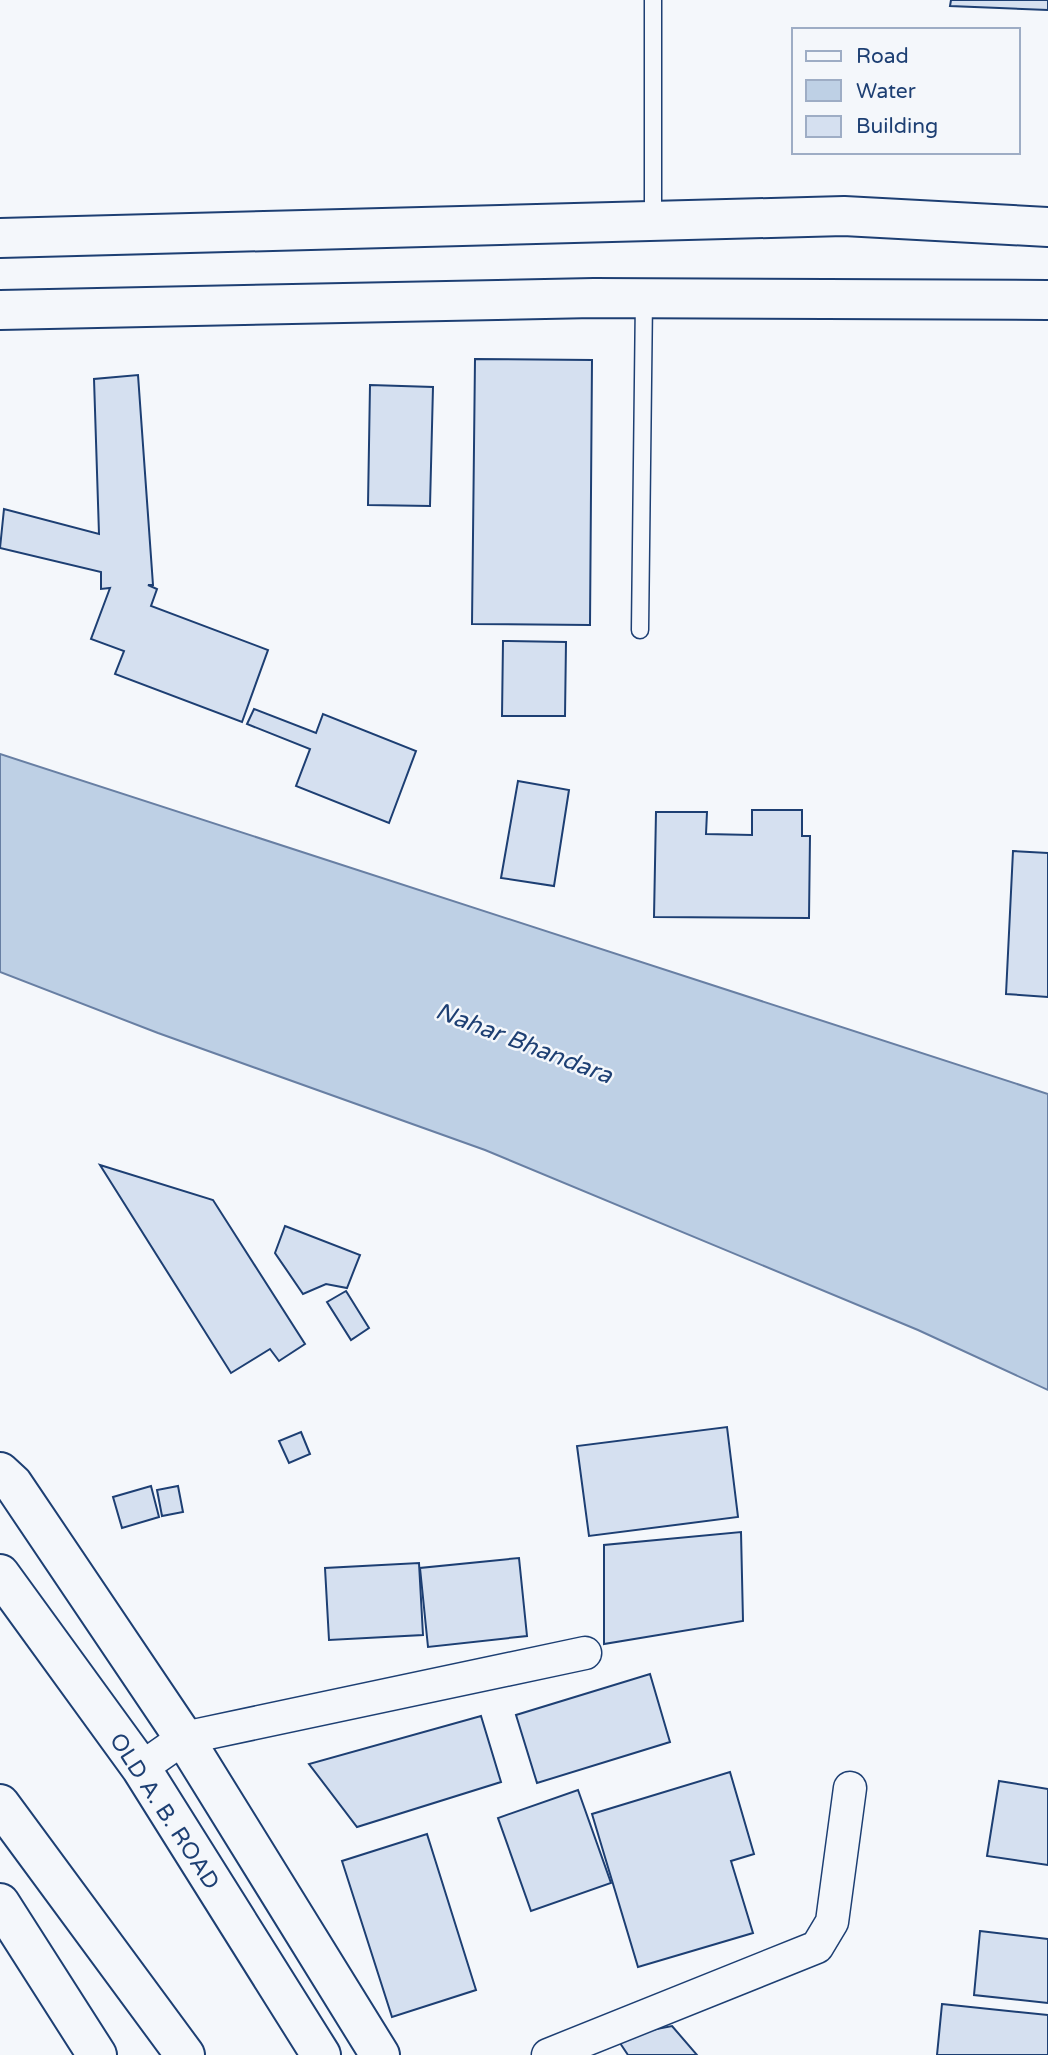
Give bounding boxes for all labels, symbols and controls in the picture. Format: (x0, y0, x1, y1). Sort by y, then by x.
legend (792, 28, 1020, 154)
text: Road (856, 44, 909, 69)
text: Water (856, 79, 916, 104)
text: Building (856, 114, 938, 139)
water label: Nahar Bhandara (431, 996, 617, 1091)
street label: OLD A. B. ROAD (103, 1728, 225, 1895)

